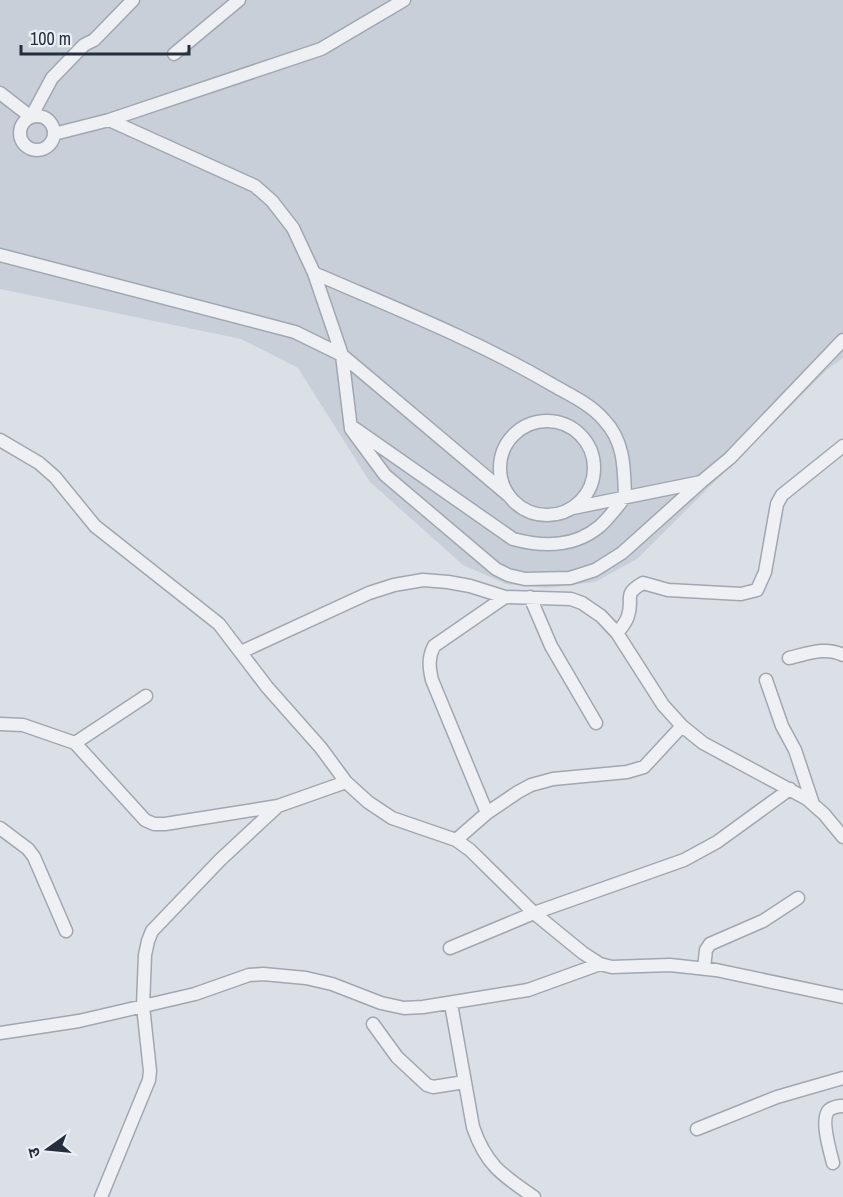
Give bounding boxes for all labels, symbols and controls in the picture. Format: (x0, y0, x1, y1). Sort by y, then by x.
scale bar (21, 18, 189, 56)
text: 100 m (30, 26, 71, 51)
north arrow (18, 1119, 78, 1179)
text: उ (22, 1145, 45, 1160)

